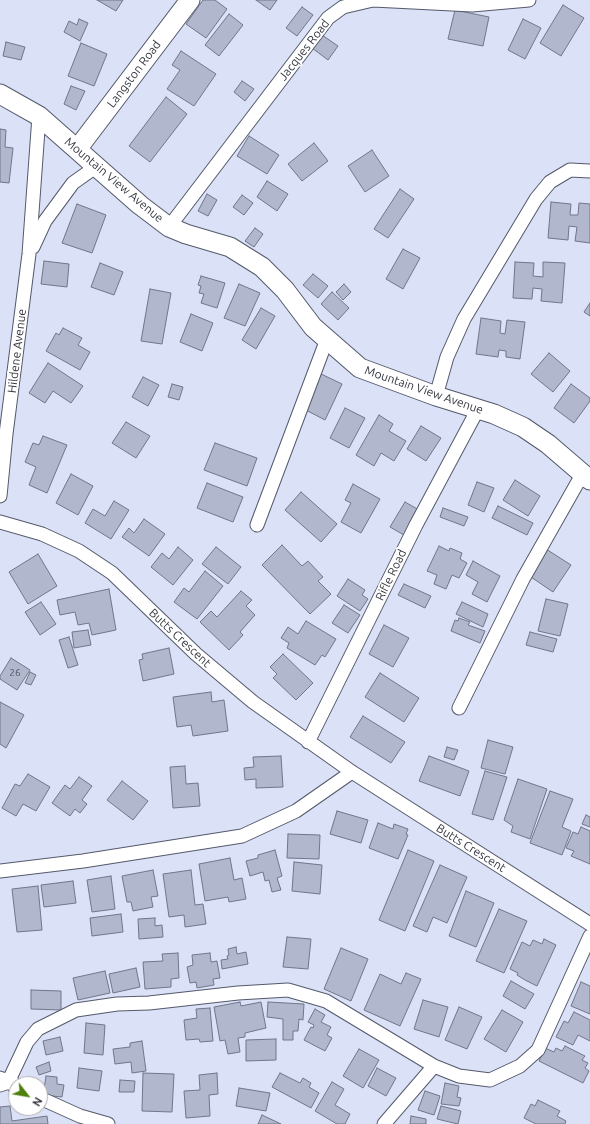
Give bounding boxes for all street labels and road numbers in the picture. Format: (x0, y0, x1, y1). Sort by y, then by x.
street label: Jacques Road (276, 17, 332, 83)
street label: Langston Road (104, 38, 164, 110)
street label: Mountain View Avenue (62, 134, 166, 226)
street label: Hildene Avenue (5, 308, 29, 394)
street label: Mountain View Avenue (363, 363, 485, 417)
street label: Rifle Road (372, 547, 410, 603)
street label: Butts Crescent (146, 606, 214, 670)
street label: Butts Crescent (434, 821, 508, 875)

